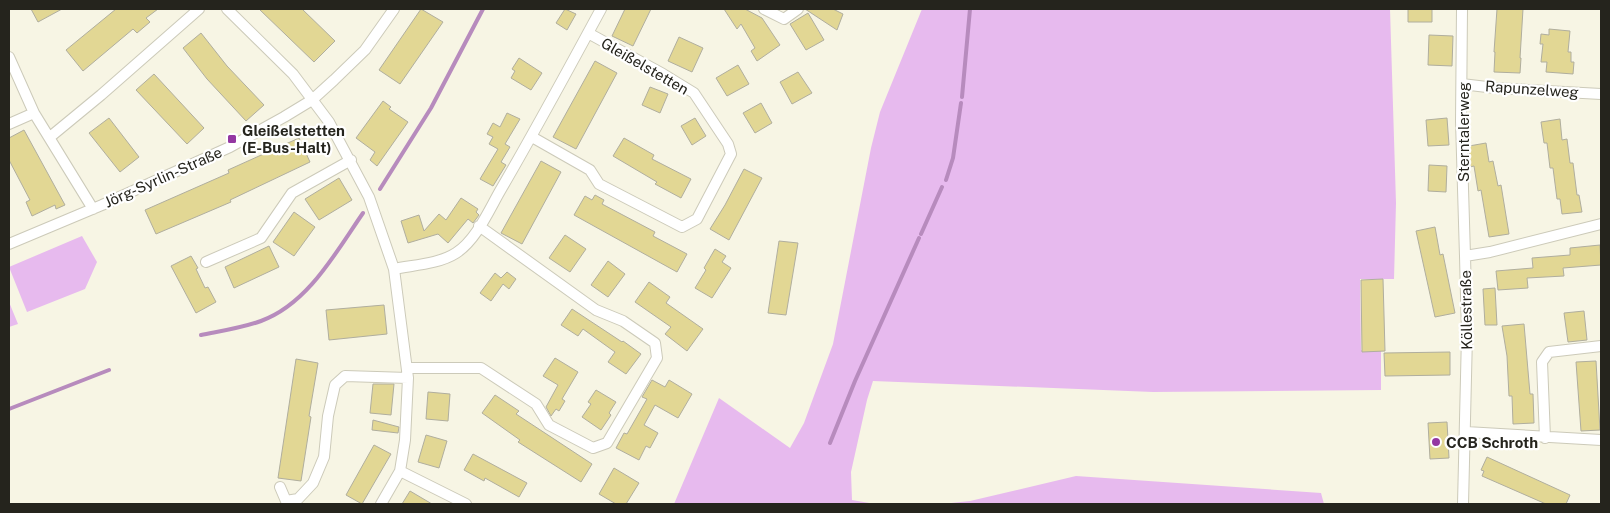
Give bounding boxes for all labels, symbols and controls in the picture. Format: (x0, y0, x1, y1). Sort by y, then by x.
street label: Gleißelstetten (598, 34, 692, 98)
street label: Rapunzelweg (1485, 77, 1579, 101)
street label: Sterntalerweg (1455, 82, 1472, 182)
place label: Gleißelstetten (E-Bus-Halt) (242, 122, 345, 156)
marker: Gleißelstetten (E-Bus-Halt) (226, 133, 238, 145)
street label: Jörg-Syrlin-Straße (101, 143, 225, 211)
street label: Köllestraße (1457, 270, 1475, 350)
place label: CCB Schroth (1446, 434, 1538, 451)
marker: CCB Schroth (1430, 436, 1442, 448)

